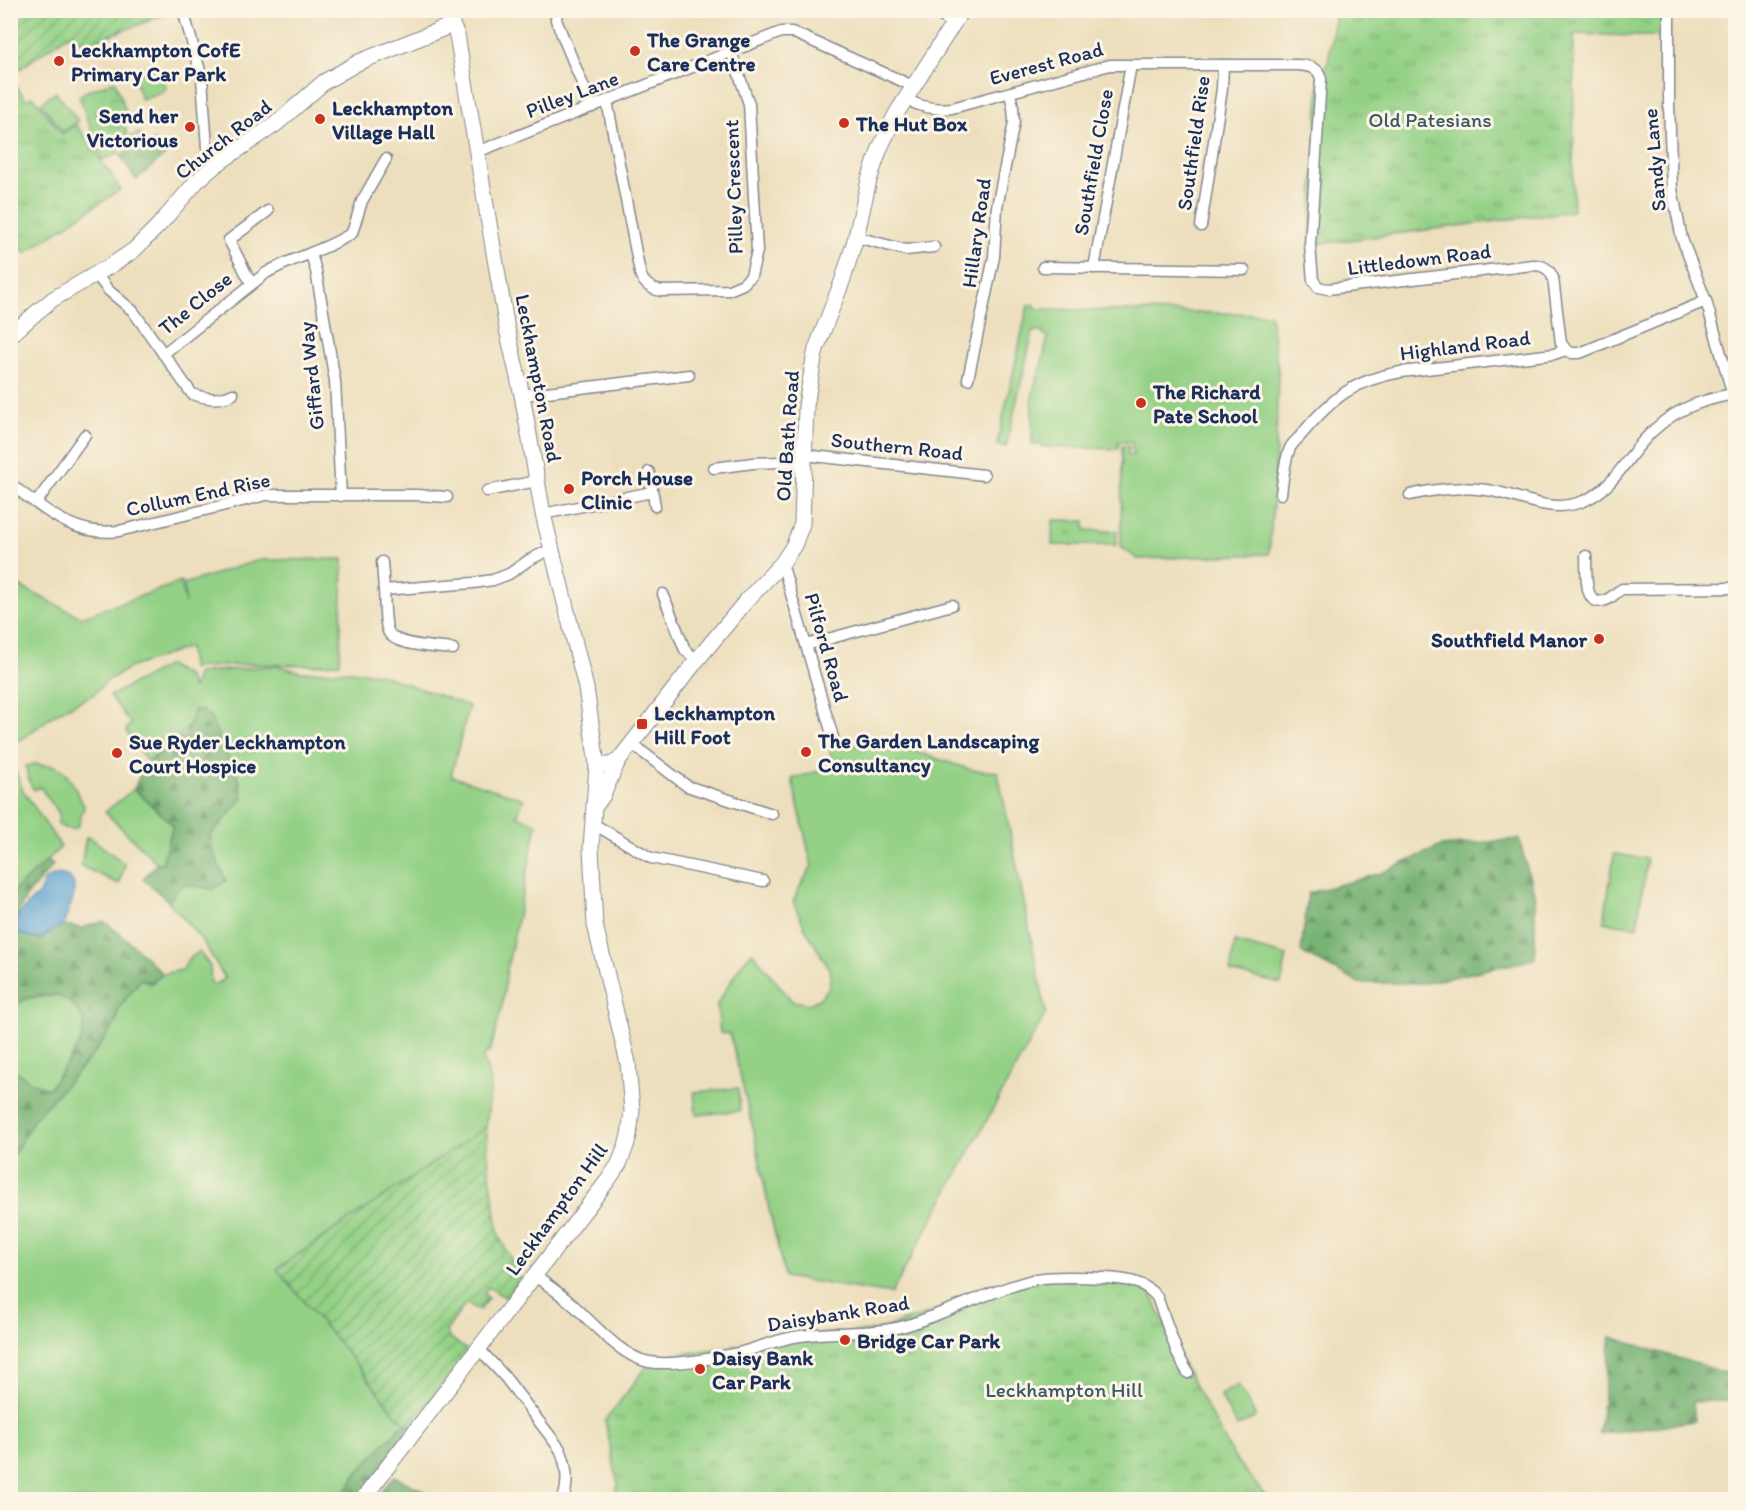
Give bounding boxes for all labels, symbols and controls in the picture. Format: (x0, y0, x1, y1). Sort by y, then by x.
place label: The Grange Care Centre (646, 27, 756, 76)
street label: Everest Road (986, 36, 1106, 90)
place label: Leckhampton CofE Primary Car Park (71, 37, 241, 87)
marker: The Grange Care Centre (628, 44, 642, 58)
marker: Leckhampton CofE Primary Car Park (52, 54, 66, 68)
street label: Pilley Lane (522, 65, 622, 123)
street label: Southfield Rise (1171, 74, 1215, 212)
street label: Southfield Close (1068, 87, 1118, 237)
street label: Church Road (170, 94, 276, 184)
place label: Leckhampton Village Hall (332, 95, 453, 145)
place label: Send her Victorious (87, 103, 179, 152)
park label: Old Patesians (1368, 107, 1492, 132)
street label: Sandy Lane (1637, 107, 1671, 213)
place label: The Hut Box (855, 111, 968, 136)
marker: Leckhampton Village Hall (313, 112, 327, 126)
marker: The Hut Box (837, 116, 851, 130)
street label: Pilley Crescent (718, 119, 748, 255)
marker: Send her Victorious (183, 120, 197, 134)
street label: Hillary Road (956, 177, 996, 289)
street label: Littledown Road (1346, 238, 1492, 280)
street label: The Close (153, 266, 237, 340)
street label: Leckhampton Road (510, 292, 568, 464)
street label: Giffard Way (293, 321, 329, 431)
street label: Highland Road (1398, 325, 1532, 365)
street label: Old Bath Road (770, 370, 804, 502)
place label: The Richard Pate School (1152, 379, 1261, 428)
marker: The Richard Pate School (1134, 396, 1148, 410)
street label: Southern Road (830, 427, 964, 465)
place label: Porch House Clinic (581, 465, 693, 514)
street label: Collum End Rise (124, 467, 272, 521)
marker: Porch House Clinic (562, 482, 576, 496)
street label: Pilford Road (800, 590, 854, 704)
place label: Southfield Manor (1431, 627, 1588, 652)
marker: Southfield Manor (1592, 632, 1606, 646)
place label: Leckhampton Hill Foot (654, 700, 775, 749)
marker: Leckhampton Hill Foot (635, 717, 649, 731)
place label: The Garden Landscaping Consultancy (817, 728, 1039, 778)
place label: Sue Ryder Leckhampton Court Hospice (129, 729, 346, 779)
marker: The Garden Landscaping Consultancy (799, 745, 813, 759)
marker: Sue Ryder Leckhampton Court Hospice (110, 746, 124, 760)
street label: Leckhampton Hill (500, 1138, 612, 1280)
street label: Daisybank Road (765, 1289, 911, 1337)
place label: Bridge Car Park (857, 1328, 1001, 1354)
marker: Bridge Car Park (838, 1333, 852, 1347)
place label: Daisy Bank Car Park (712, 1345, 814, 1394)
marker: Daisy Bank Car Park (693, 1362, 707, 1376)
park label: Leckhampton Hill (985, 1377, 1143, 1402)

